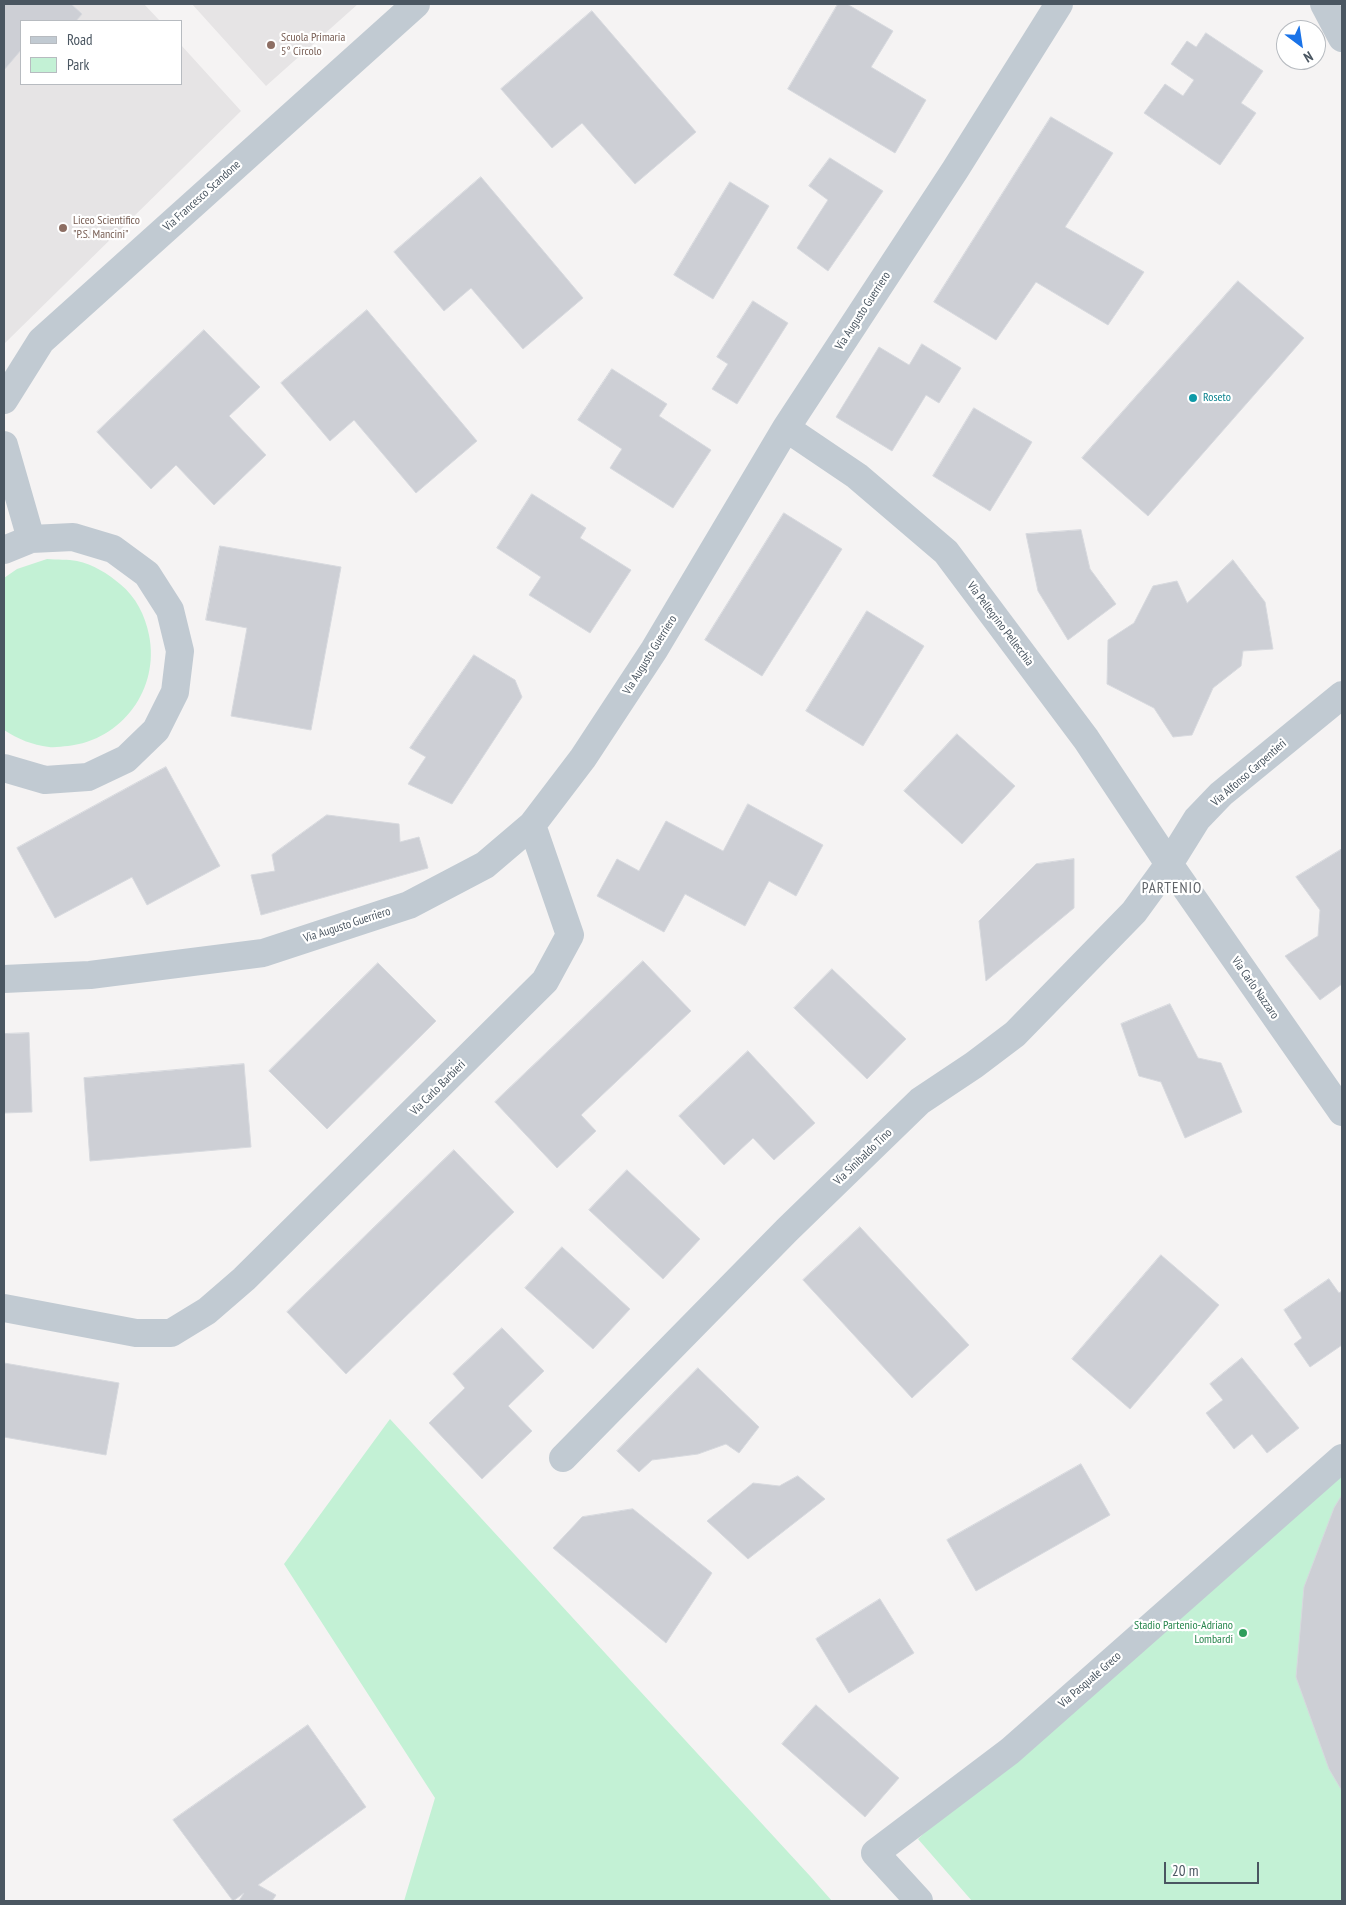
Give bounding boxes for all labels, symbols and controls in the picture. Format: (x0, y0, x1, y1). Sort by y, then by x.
legend (20, 20, 182, 85)
north arrow (1276, 20, 1326, 70)
text: Road (67, 30, 93, 49)
place label: Scuola Primaria 5° Circolo (281, 31, 345, 59)
marker: Scuola Primaria 5° Circolo (265, 39, 277, 51)
text: N (1300, 47, 1316, 67)
text: Park (67, 55, 89, 74)
street label: Via Francesco Scandone (160, 158, 244, 234)
place label: Liceo Scientifico "P.S. Mancini" (73, 214, 140, 242)
marker: Liceo Scientifico "P.S. Mancini" (57, 222, 69, 234)
street label: Via Augusto Guerriero (832, 269, 894, 353)
place label: Roseto (1203, 391, 1231, 405)
marker: Roseto (1187, 392, 1199, 404)
street label: Via Pellegrino Pellecchia (964, 579, 1036, 669)
street label: Via Augusto Guerriero (620, 613, 680, 697)
street label: Via Alfonso Carpentieri (1208, 736, 1290, 810)
district label: PARTENIO (1141, 880, 1203, 898)
street label: Via Augusto Guerriero (302, 904, 392, 946)
street label: Via Carlo Nazzaro (1228, 954, 1282, 1022)
street label: Via Carlo Barbieri (408, 1058, 468, 1118)
street label: Via Sinibaldo Tino (831, 1126, 895, 1188)
place label: Stadio Partenio-Adriano Lombardi (1134, 1619, 1233, 1647)
marker: Stadio Partenio-Adriano Lombardi (1237, 1627, 1249, 1639)
street label: Via Pasquale Greco (1056, 1649, 1124, 1711)
scale bar (1166, 1852, 1261, 1884)
text: 20 m (1172, 1861, 1198, 1880)

